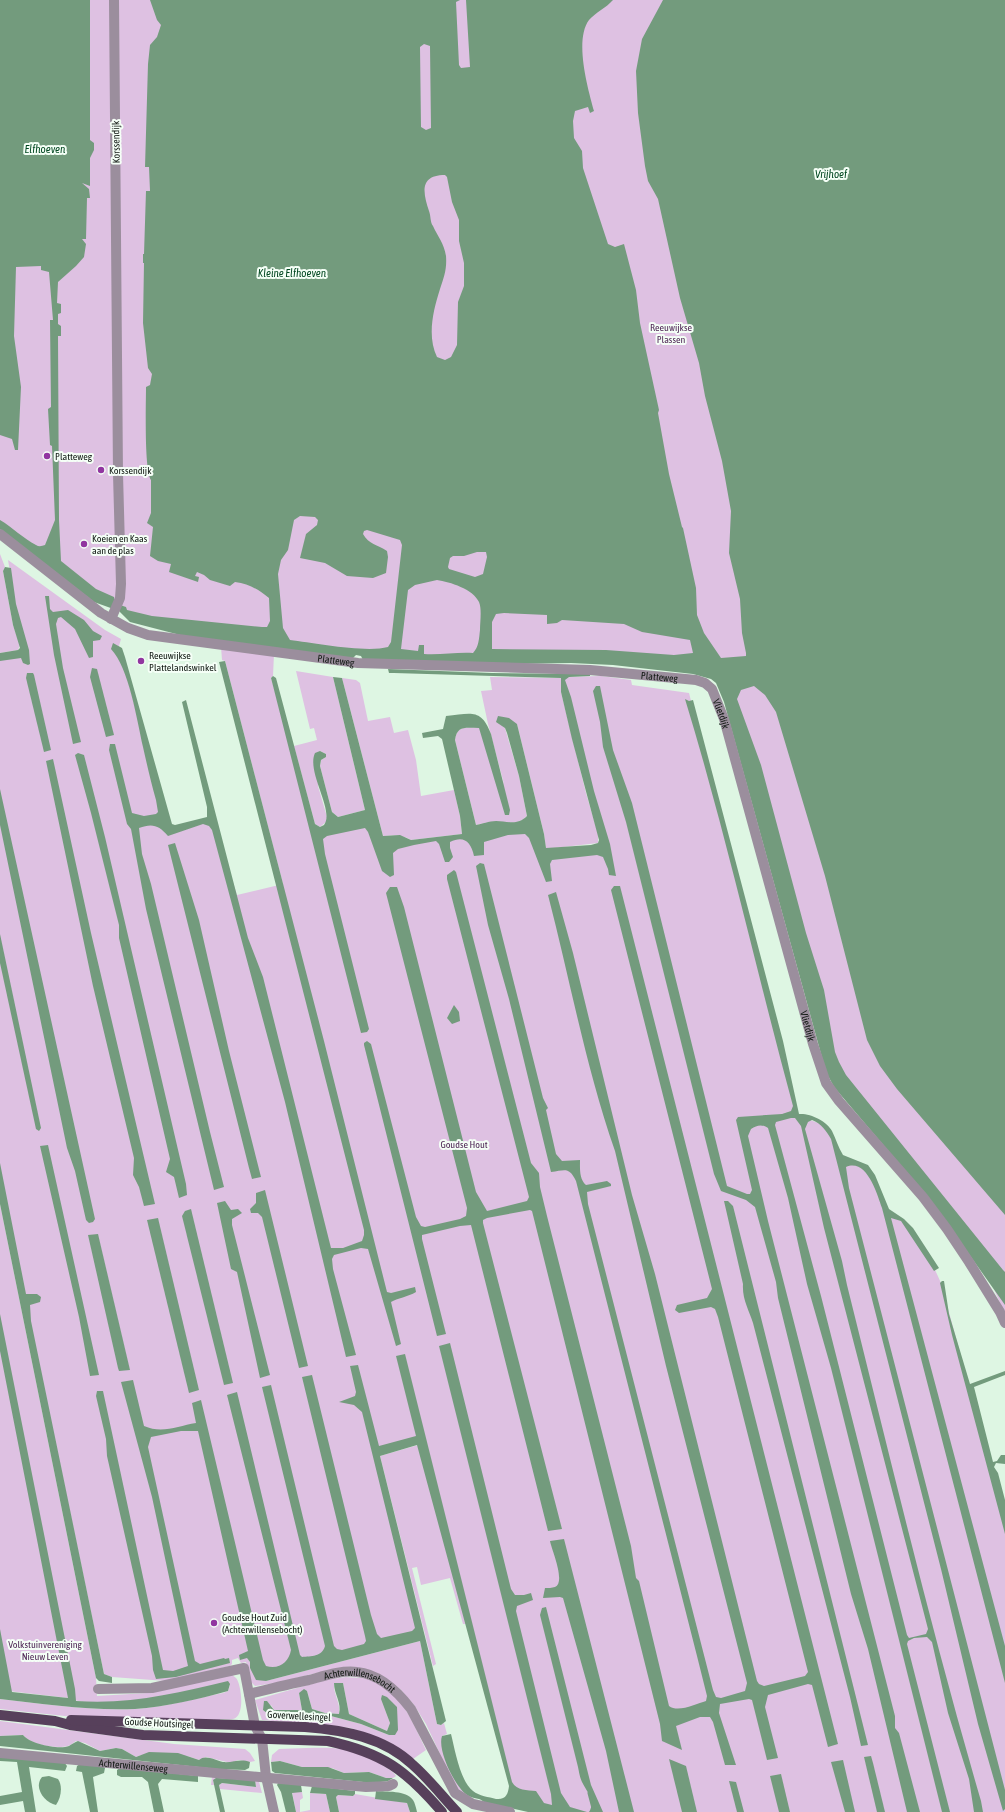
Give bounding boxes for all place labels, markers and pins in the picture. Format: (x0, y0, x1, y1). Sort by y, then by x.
marker: Platteweg (42, 451, 52, 461)
place label: Platteweg (55, 451, 93, 462)
marker: Korssendijk (96, 465, 106, 475)
place label: Korssendijk (109, 465, 152, 476)
place label: Koeien en Kaas aan de plas (92, 533, 148, 556)
marker: Koeien en Kaas aan de plas (79, 539, 89, 549)
place label: Reeuwijkse Plattelandswinkel (149, 650, 217, 673)
marker: Reeuwijkse Plattelandswinkel (136, 656, 146, 666)
place label: Goudse Hout Zuid (Achterwillensebocht) (222, 1612, 302, 1635)
marker: Goudse Hout Zuid (Achterwillensebocht) (209, 1618, 219, 1628)

